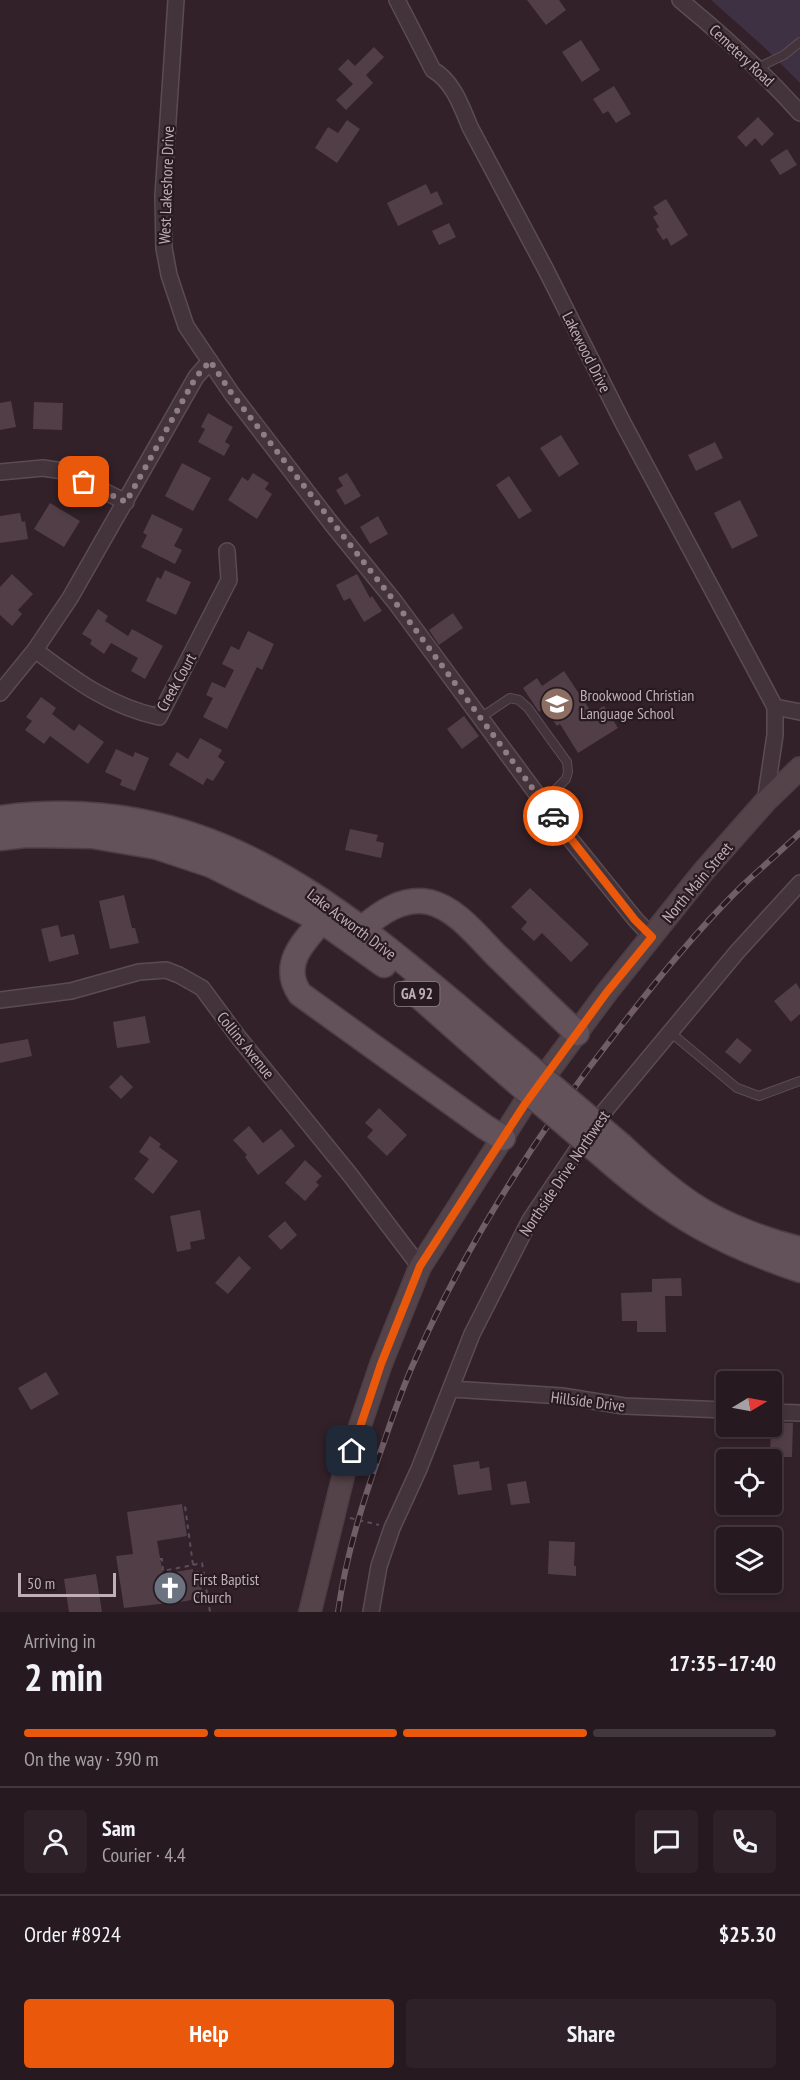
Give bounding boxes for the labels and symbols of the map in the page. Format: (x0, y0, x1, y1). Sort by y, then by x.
street label: Cemetery Road (705, 20, 779, 90)
street label: West Lakeshore Drive (154, 126, 178, 244)
street label: Lakewood Drive (558, 308, 616, 396)
pin (58, 456, 109, 507)
street label: Creek Court (152, 649, 200, 715)
place label: Brookwood Christian Language School (580, 685, 694, 723)
school or university icon: Brookwood Christian Language School (539, 686, 575, 722)
courier (523, 786, 583, 846)
street label: North Main Street (658, 837, 737, 926)
street label: Lake Acworth Drive (303, 884, 401, 964)
road number: GA 92 (394, 982, 440, 1006)
street label: Collins Avenue (213, 1007, 279, 1083)
street label: Northside Drive Northwest (514, 1106, 614, 1240)
north arrow (716, 1371, 782, 1437)
street label: Hillside Drive (550, 1387, 626, 1415)
pin (326, 1425, 377, 1476)
place label: First Baptist Church (193, 1569, 260, 1607)
scale bar (18, 1570, 116, 1598)
church icon: First Baptist Church (152, 1570, 188, 1606)

